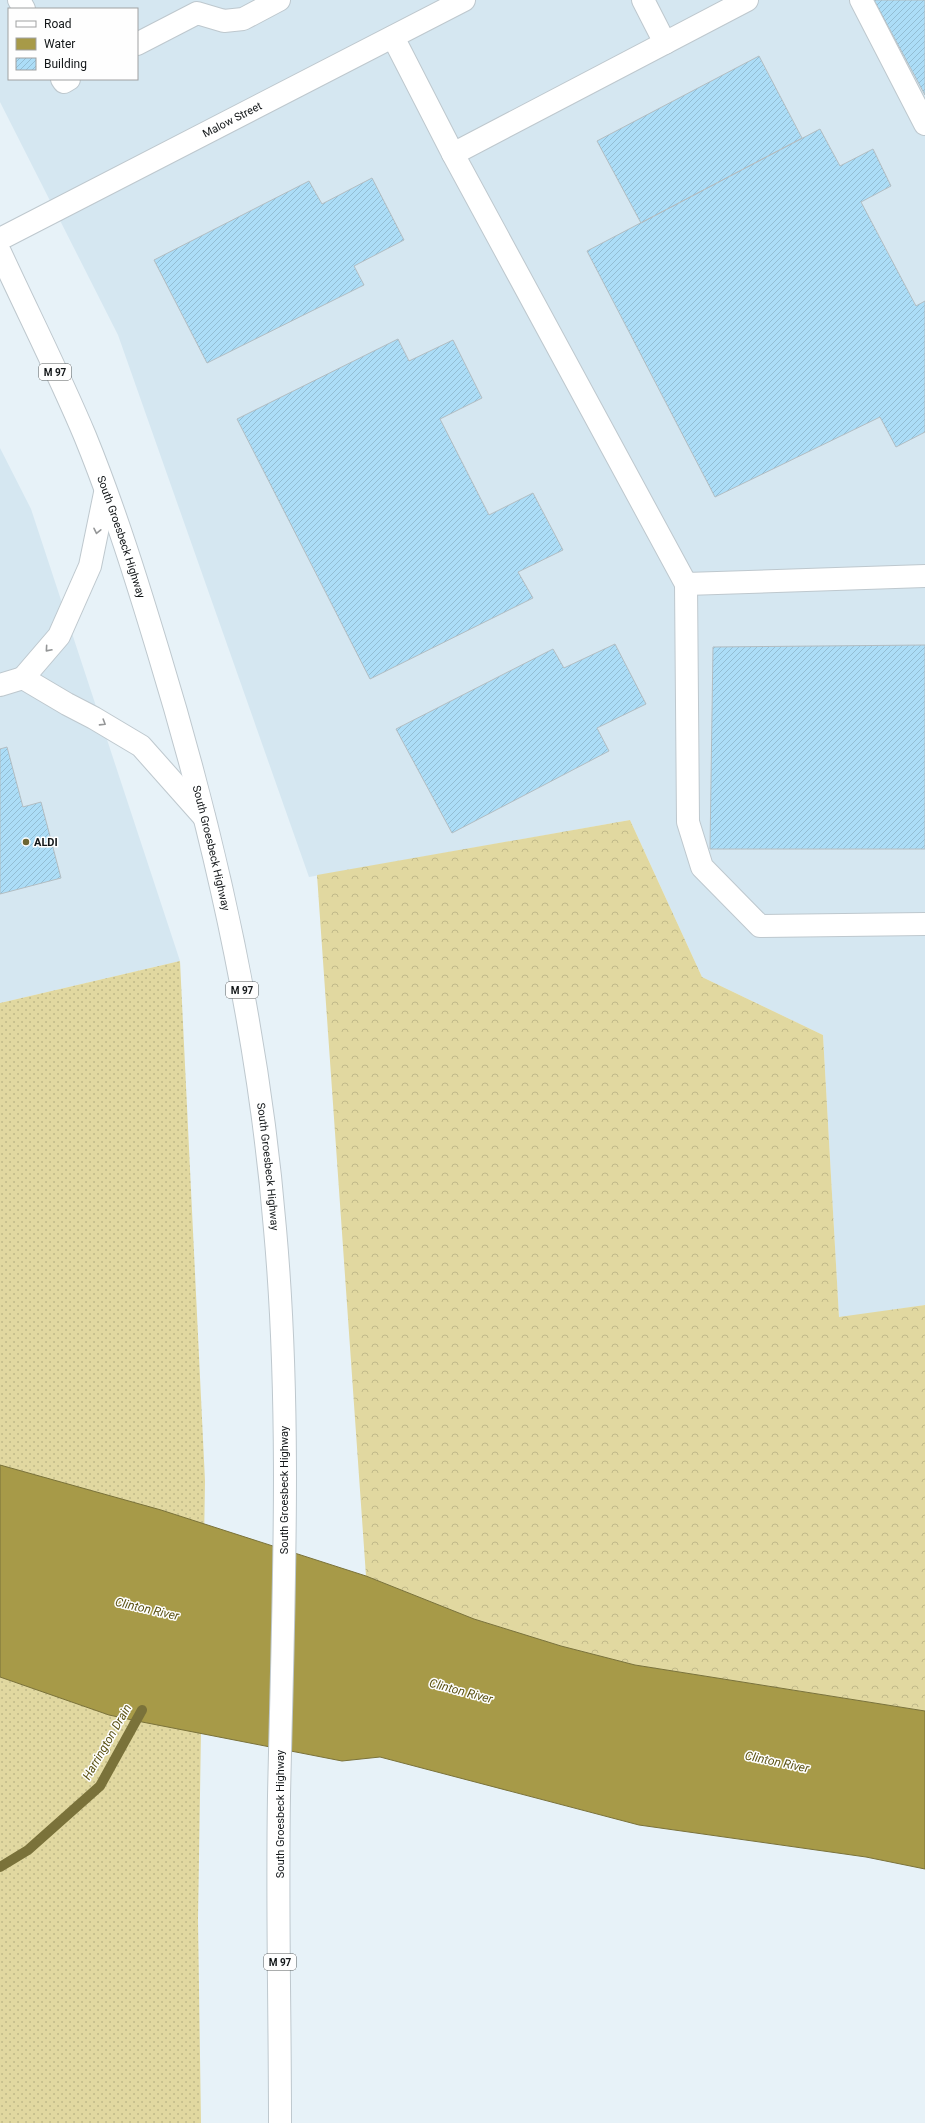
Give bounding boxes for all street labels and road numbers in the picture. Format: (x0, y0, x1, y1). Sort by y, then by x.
street label: Malow Street (201, 99, 264, 141)
road number: M 97 (39, 364, 71, 380)
street label: South Groesbeck Highway (94, 474, 148, 601)
street label: South Groesbeck Highway (190, 784, 232, 913)
road number: M 97 (226, 982, 258, 998)
street label: South Groesbeck Highway (254, 1102, 281, 1232)
street label: South Groesbeck Highway (278, 1425, 291, 1554)
street label: South Groesbeck Highway (274, 1749, 287, 1878)
road number: M 97 (264, 1954, 296, 1970)

